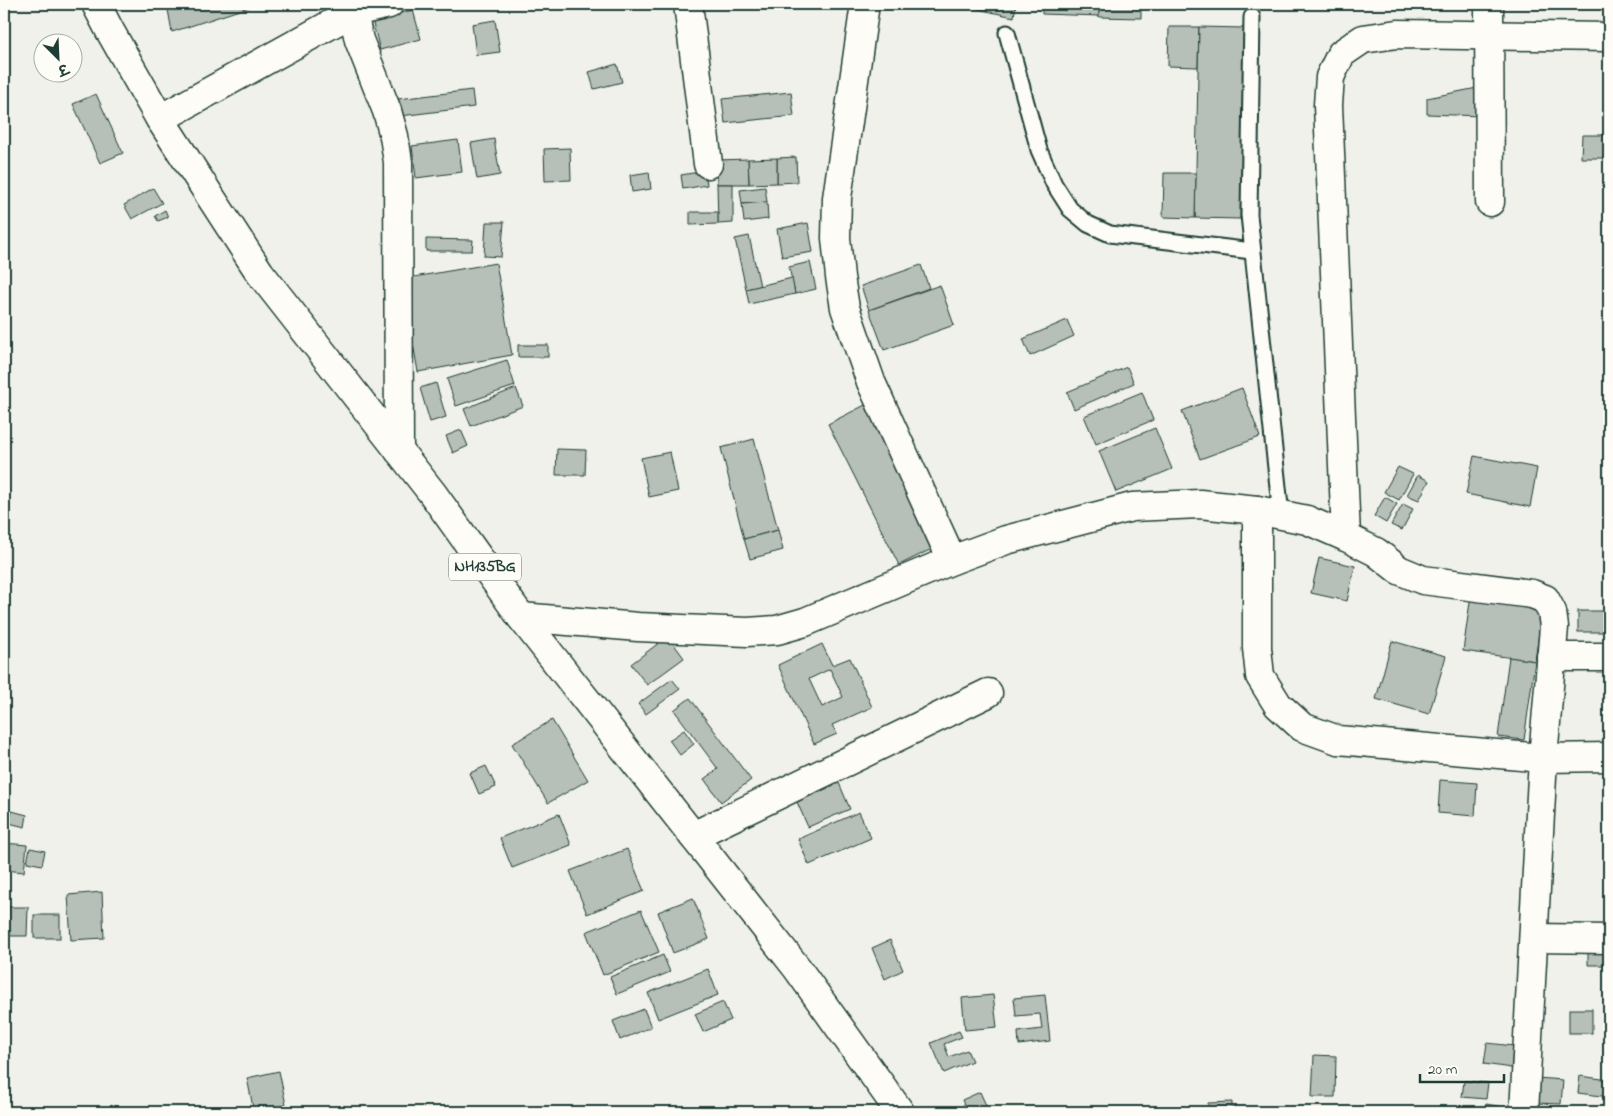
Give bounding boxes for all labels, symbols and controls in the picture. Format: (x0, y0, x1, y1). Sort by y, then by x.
north arrow (32, 32, 82, 82)
text: उ (53, 56, 73, 81)
road number: NH135BG (449, 554, 521, 580)
scale bar (1420, 1051, 1504, 1083)
text: 20 m (1428, 1059, 1458, 1081)

